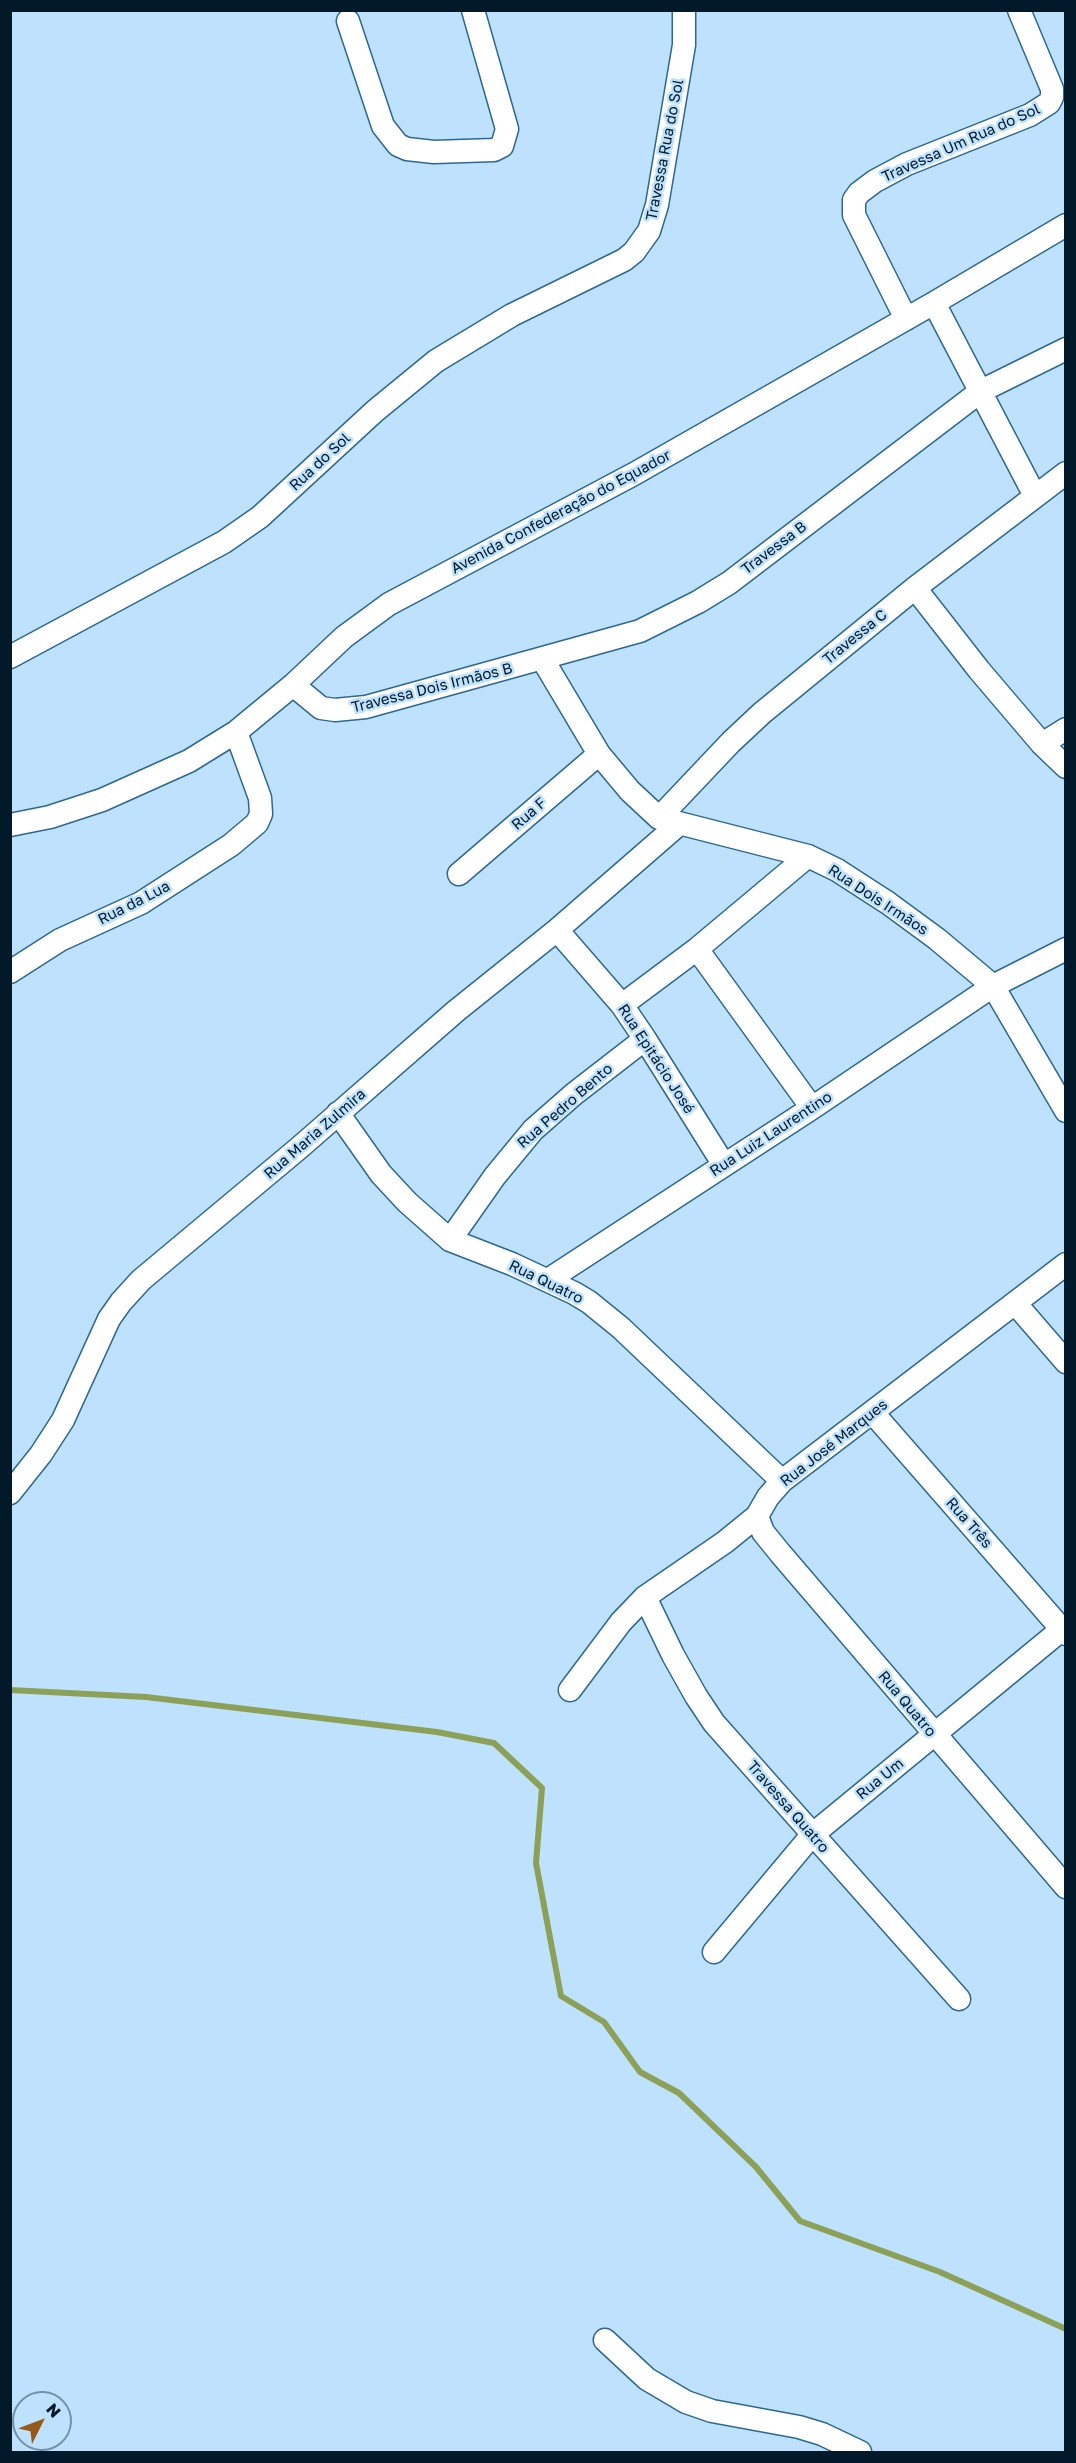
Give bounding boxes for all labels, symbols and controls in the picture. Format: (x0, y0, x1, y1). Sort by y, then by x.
street label: Travessa Rua do Sol (642, 78, 688, 222)
street label: Travessa Um Rua do Sol (879, 100, 1043, 186)
street label: Rua do Sol (286, 429, 354, 495)
street label: Avenida Confederação do Equador (448, 446, 674, 578)
street label: Travessa B (738, 518, 810, 578)
street label: Travessa C (819, 606, 891, 668)
street label: Travessa Dois Irmãos B (350, 659, 514, 717)
street label: Rua F (508, 794, 550, 834)
street label: Rua Dois Irmãos (825, 861, 931, 939)
street label: Rua da Lua (95, 877, 173, 929)
street label: Rua Epitácio José (614, 1001, 698, 1117)
street label: Rua Pedro Bento (514, 1060, 616, 1152)
street label: Rua Maria Zulmira (261, 1085, 369, 1183)
street label: Rua Luiz Laurentino (707, 1088, 835, 1180)
street label: Rua Quatro (506, 1256, 586, 1308)
street label: Rua José Marques (777, 1396, 891, 1490)
street label: Rua Três (942, 1494, 996, 1552)
street label: Rua Quatro (874, 1667, 940, 1741)
street label: Rua Um (853, 1755, 907, 1803)
street label: Travessa Quatro (743, 1757, 833, 1857)
north arrow (12, 2391, 72, 2451)
text: N (42, 2399, 65, 2422)

